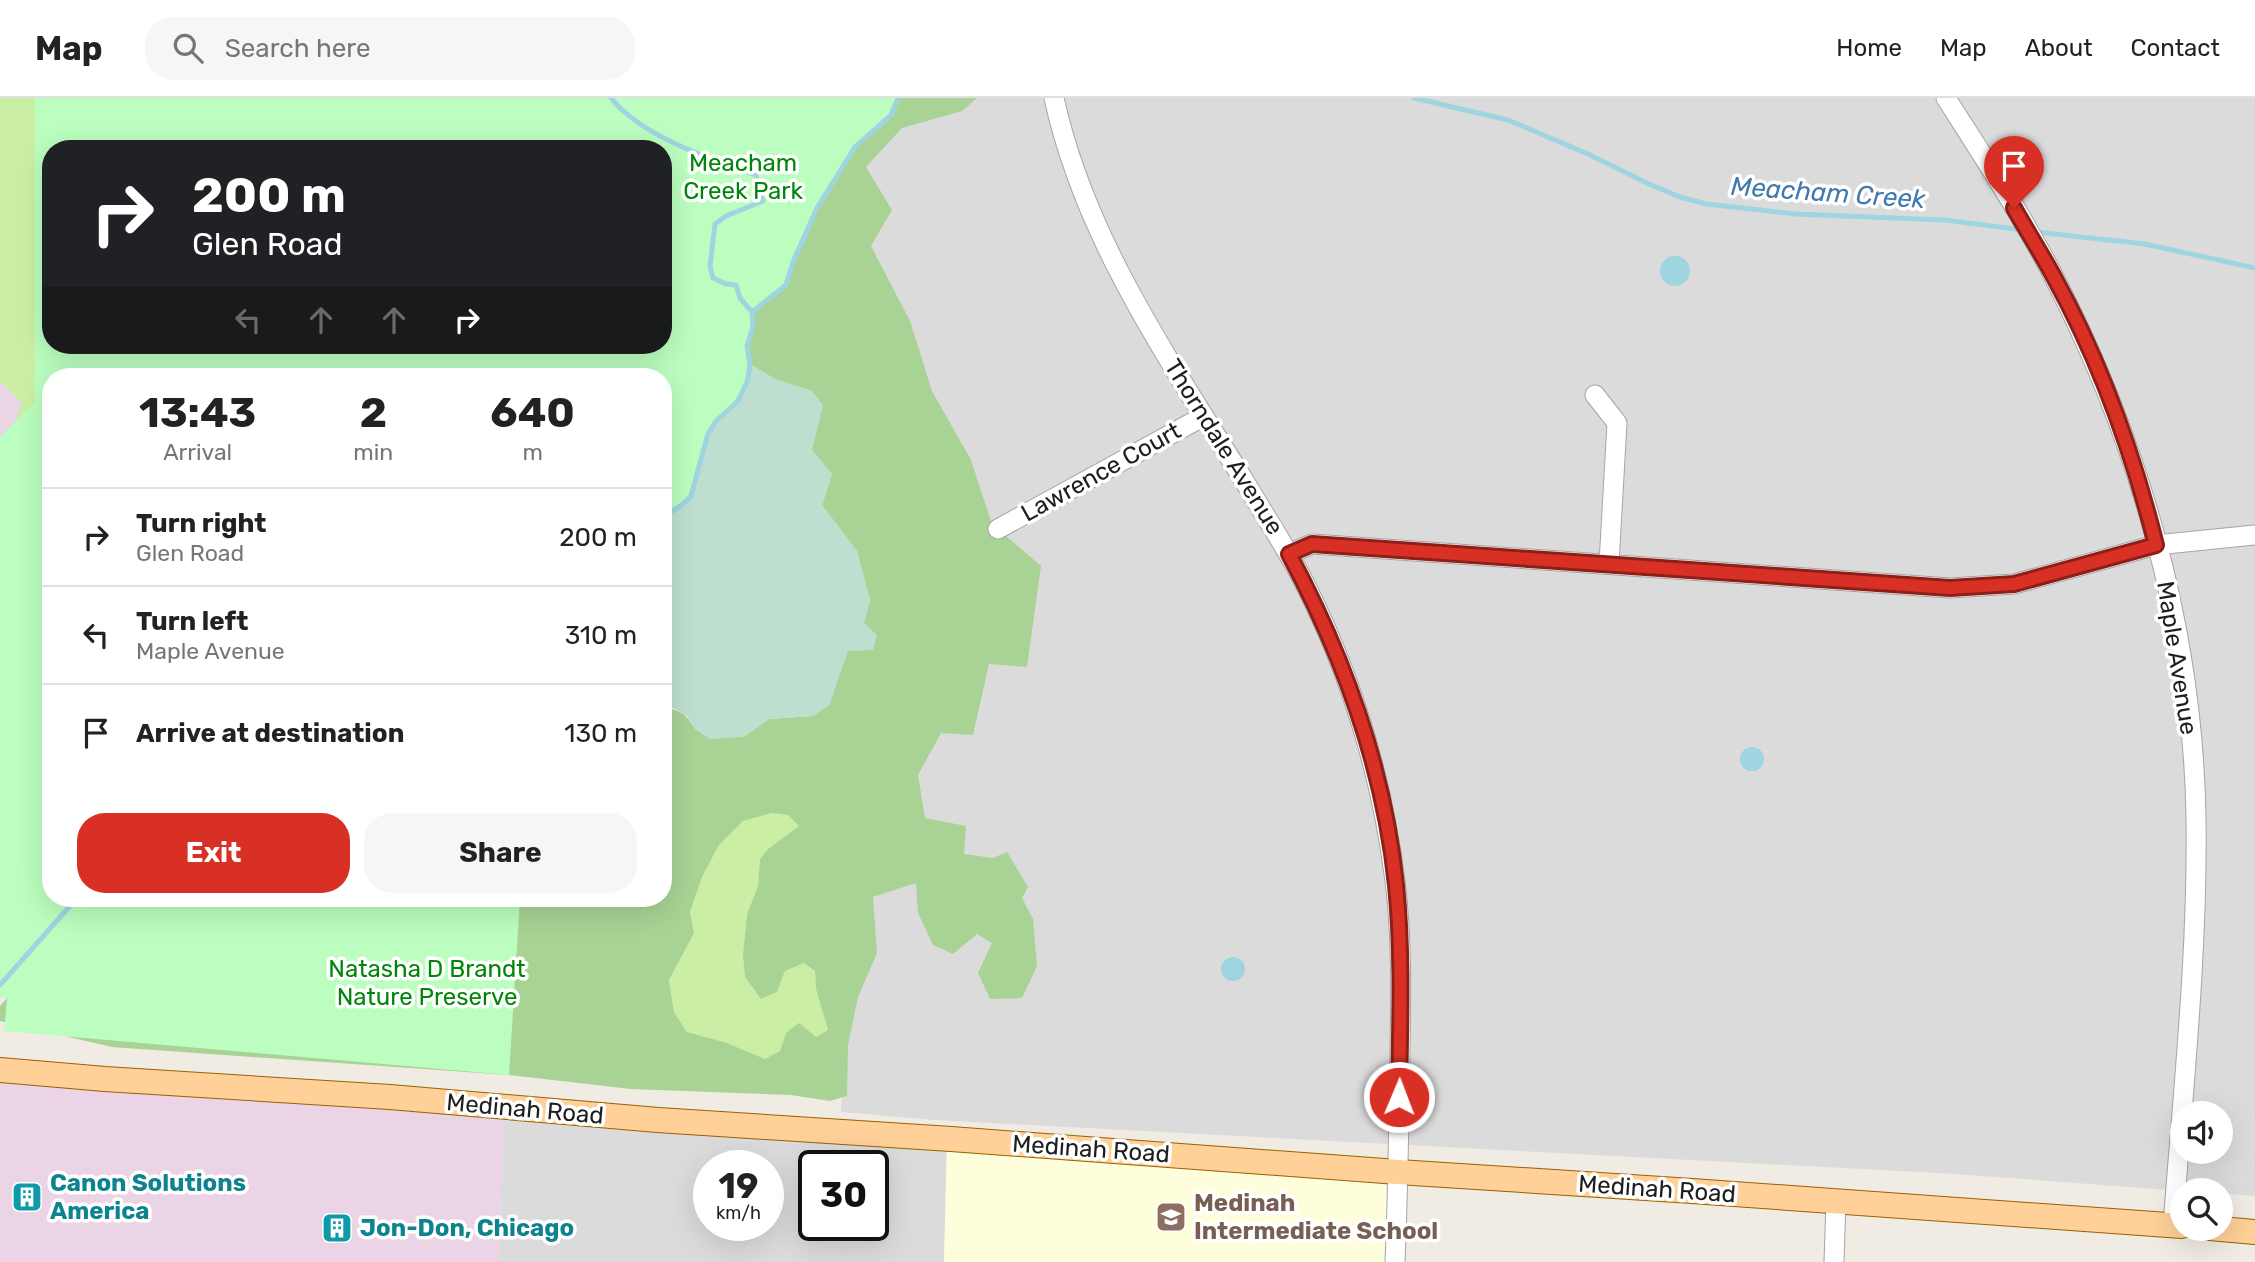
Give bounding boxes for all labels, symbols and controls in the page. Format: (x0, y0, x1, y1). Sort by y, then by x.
search box (145, 17, 635, 80)
text: Map (35, 29, 103, 68)
icon: search (169, 29, 207, 67)
text: Search here (225, 33, 370, 64)
text: Home (1836, 34, 1902, 62)
text: Map (1940, 34, 1987, 62)
text: About (2025, 34, 2093, 62)
text: Contact (2131, 34, 2220, 62)
pin (1984, 136, 2044, 208)
icon: arrive (1995, 147, 2033, 185)
park label: Meacham Creek Park (683, 149, 803, 205)
text: 200 m (192, 166, 346, 224)
icon: right (77, 168, 168, 259)
water label: Meacham Creek (1730, 171, 1927, 215)
text: Glen Road (192, 225, 343, 263)
icon: left (229, 301, 267, 339)
icon: ahead (302, 301, 340, 339)
icon: ahead (375, 301, 413, 339)
icon: right (448, 301, 486, 339)
street label: Thorndale Avenue (1159, 354, 1289, 540)
text: 13:43 (139, 388, 256, 438)
text: 2 (360, 388, 387, 438)
text: 640 (490, 388, 575, 438)
street label: Lawrence Court (1016, 417, 1186, 527)
text: Arrival (163, 438, 232, 466)
text: min (353, 438, 393, 466)
text: m (522, 438, 543, 466)
text: Turn right (136, 508, 266, 539)
icon: right (77, 518, 115, 556)
text: 200 m (559, 522, 637, 553)
text: Glen Road (136, 539, 244, 567)
street label: Maple Avenue (2151, 579, 2203, 737)
text: Turn left (136, 606, 248, 637)
icon: left (77, 616, 115, 654)
text: 310 m (565, 620, 637, 651)
text: Maple Avenue (136, 637, 285, 665)
icon: arrive (77, 714, 115, 752)
text: Arrive at destination (136, 718, 404, 749)
text: 130 m (564, 718, 637, 749)
button: Exit (77, 813, 350, 893)
button: Share (364, 813, 637, 893)
park label: Natasha D Brandt Nature Preserve (328, 955, 526, 1011)
position arrow (1362, 1060, 1436, 1134)
street label: Medinah Road (445, 1088, 605, 1130)
map controls (2170, 1101, 2233, 1241)
button: sound (2170, 1101, 2233, 1164)
street label: Medinah Road (1011, 1130, 1171, 1168)
speed limit sign: 30 (798, 1150, 889, 1241)
text: 19 (719, 1165, 758, 1207)
place label: Canon Solutions America (50, 1169, 246, 1225)
street label: Medinah Road (1577, 1170, 1737, 1208)
button: search (2170, 1178, 2233, 1241)
building icon: Canon Solutions America (10, 1180, 44, 1214)
place label: Medinah Intermediate School (1194, 1189, 1438, 1245)
school or university icon: Medinah Intermediate School (1154, 1200, 1188, 1234)
text: km/h (716, 1202, 761, 1224)
building icon: Jon-Don, Chicago (320, 1211, 354, 1245)
place label: Jon-Don, Chicago (360, 1214, 574, 1242)

